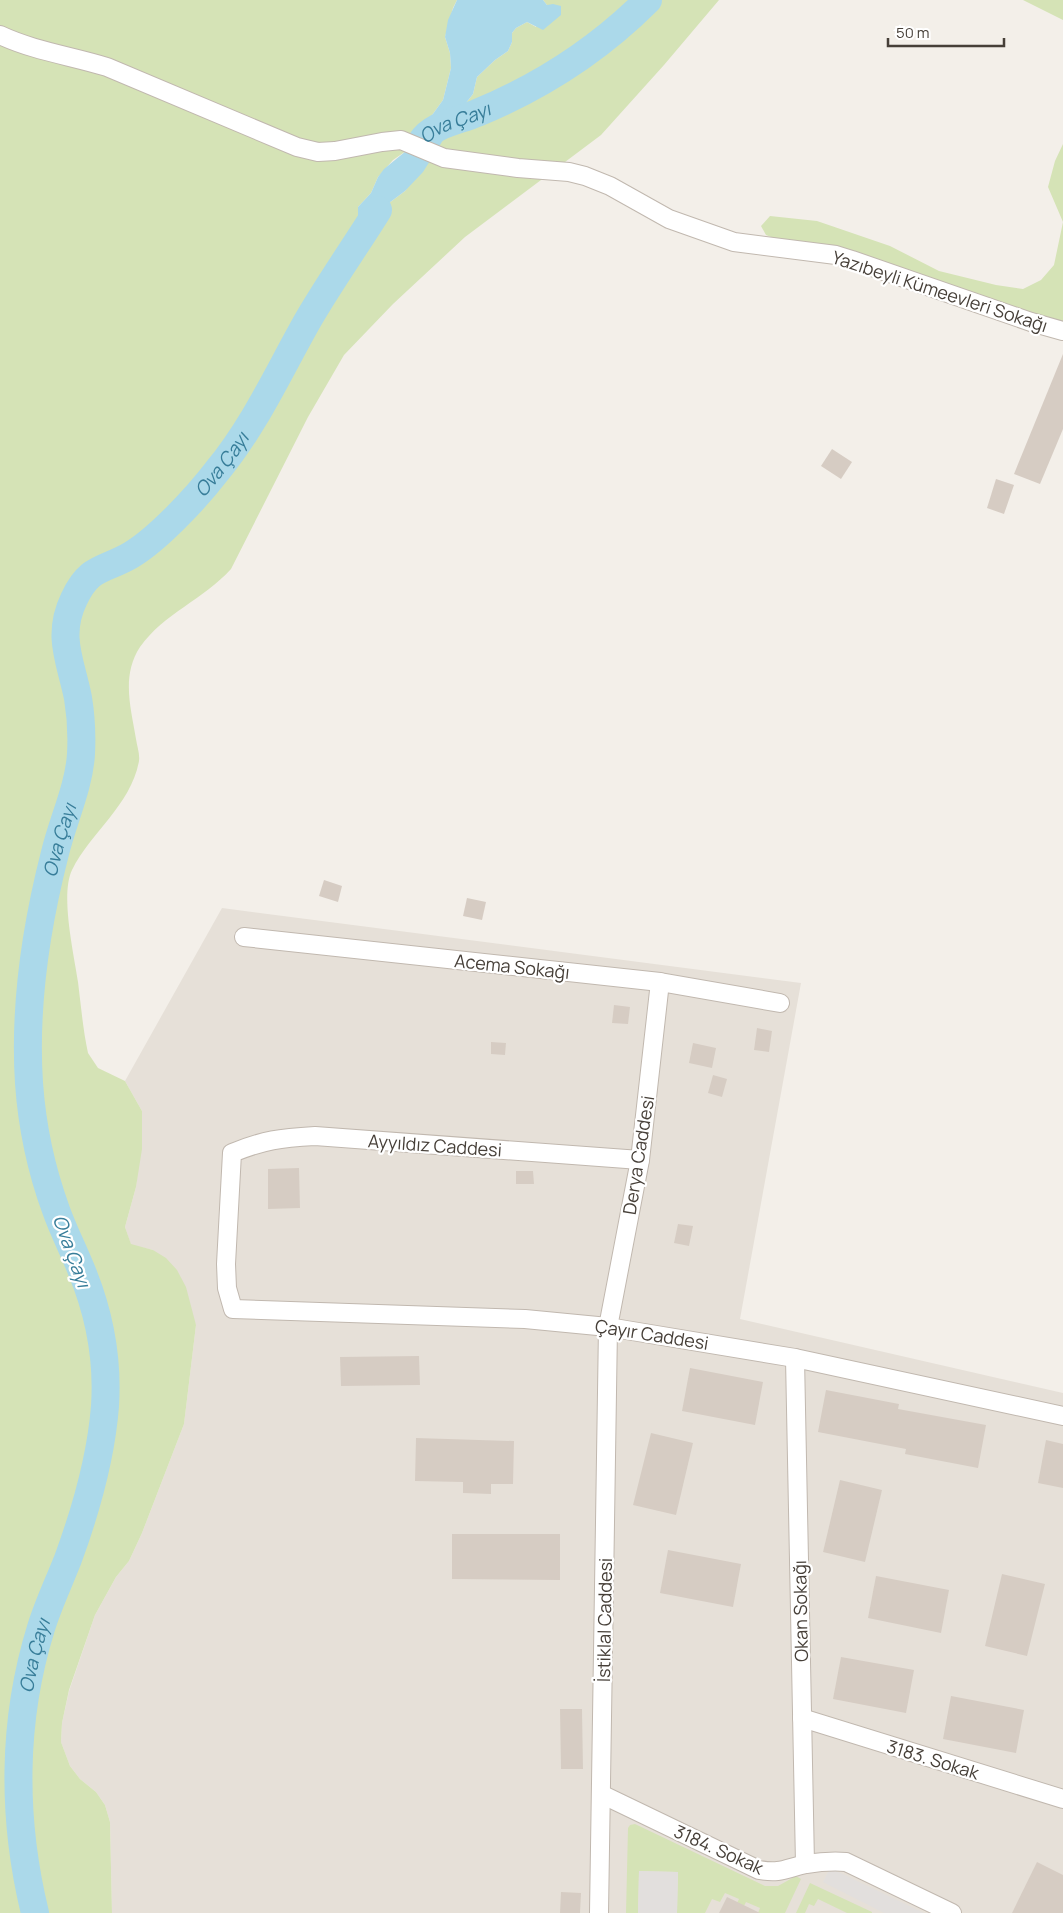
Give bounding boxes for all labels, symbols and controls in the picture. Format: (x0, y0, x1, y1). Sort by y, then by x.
scale bar (888, 15, 1004, 47)
text: 50 m (896, 22, 930, 43)
water label: Ova Çayı (413, 95, 496, 149)
street label: Yazıbeyli Kümeevleri Sokağı (829, 245, 1051, 337)
water label: Ova Çayı (188, 426, 256, 502)
water label: Ova Çayı (37, 799, 83, 880)
street label: Acema Sokağı (453, 948, 571, 984)
street label: Derya Caddesi (617, 1094, 659, 1216)
street label: Ayyıldız Caddesi (367, 1128, 503, 1162)
water label: Ova Çayı (47, 1211, 98, 1292)
street label: Çayır Caddesi (594, 1313, 710, 1355)
street label: İstiklal Caddesi (591, 1558, 617, 1682)
street label: Okan Sokağı (787, 1560, 813, 1662)
water label: Ova Çayı (13, 1614, 57, 1695)
street label: 3183. Sokak (884, 1734, 983, 1785)
street label: 3184. Sokak (671, 1819, 768, 1880)

